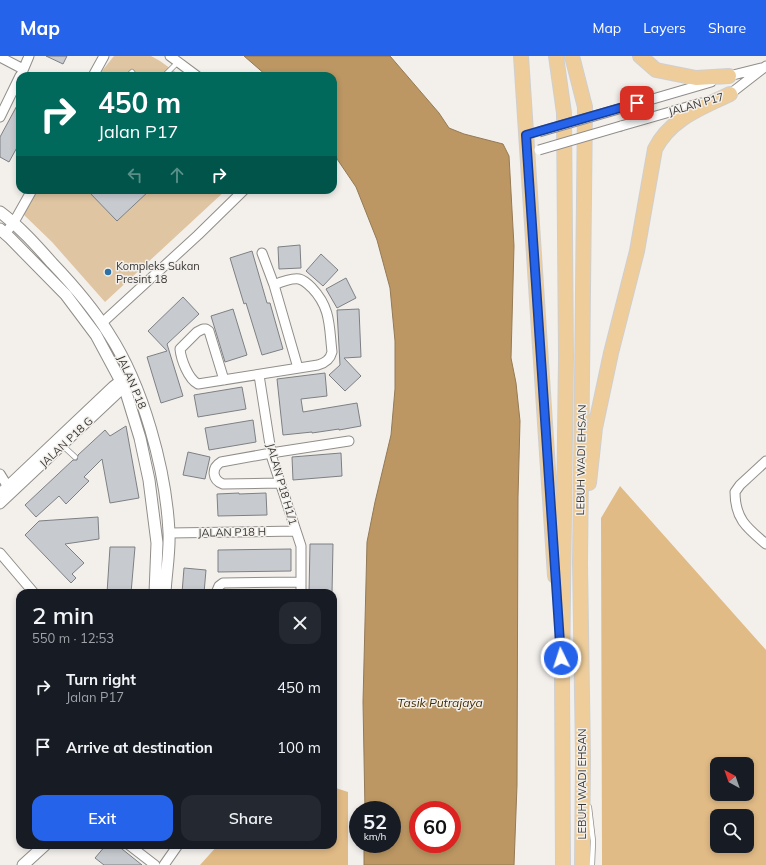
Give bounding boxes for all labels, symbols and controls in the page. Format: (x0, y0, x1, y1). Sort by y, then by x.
text: Map (20, 16, 60, 40)
text: Map (592, 19, 621, 37)
text: Layers (643, 19, 686, 37)
text: Share (708, 19, 746, 37)
text: 450 m (98, 85, 181, 120)
pin (620, 86, 654, 120)
icon: right (32, 88, 84, 140)
street label: JALAN P17 (667, 89, 725, 119)
icon: arrive (626, 92, 648, 114)
text: Jalan P17 (98, 120, 178, 143)
icon: left (124, 164, 146, 186)
icon: ahead (166, 164, 188, 186)
icon: right (208, 164, 230, 186)
place label: Kompleks Sukan Presint 18 (116, 259, 200, 286)
marker: Kompleks Sukan Presint 18 (103, 267, 113, 277)
street label: JALAN P18 (114, 353, 150, 411)
street label: LEBUH WADI EHSAN (573, 404, 589, 516)
street label: JALAN P18 G (36, 414, 96, 470)
street label: JALAN P18 H1/1 (264, 441, 300, 527)
street label: JALAN P18 H (198, 524, 266, 540)
text: 2 min (32, 600, 94, 630)
button: close (279, 602, 321, 644)
text: 550 m · 12:53 (32, 630, 114, 646)
position arrow (540, 637, 582, 679)
text: Turn right (66, 670, 136, 689)
icon: right (32, 676, 54, 698)
text: 450 m (277, 678, 321, 697)
text: Jalan P17 (66, 689, 124, 705)
water label: Tasik Putrajaya (397, 695, 483, 710)
street label: LEBUH WADI EHSAN (575, 729, 589, 839)
icon: arrive (32, 736, 54, 758)
text: Arrive at destination (66, 738, 213, 757)
text: 100 m (277, 738, 321, 757)
north arrow (710, 757, 754, 801)
map controls (710, 757, 754, 853)
button: Exit (32, 795, 173, 841)
button: Share (181, 795, 321, 841)
speed limit sign: 60 (409, 801, 461, 853)
text: 52 (363, 809, 387, 834)
button: search (710, 809, 754, 853)
text: km/h (364, 830, 386, 843)

